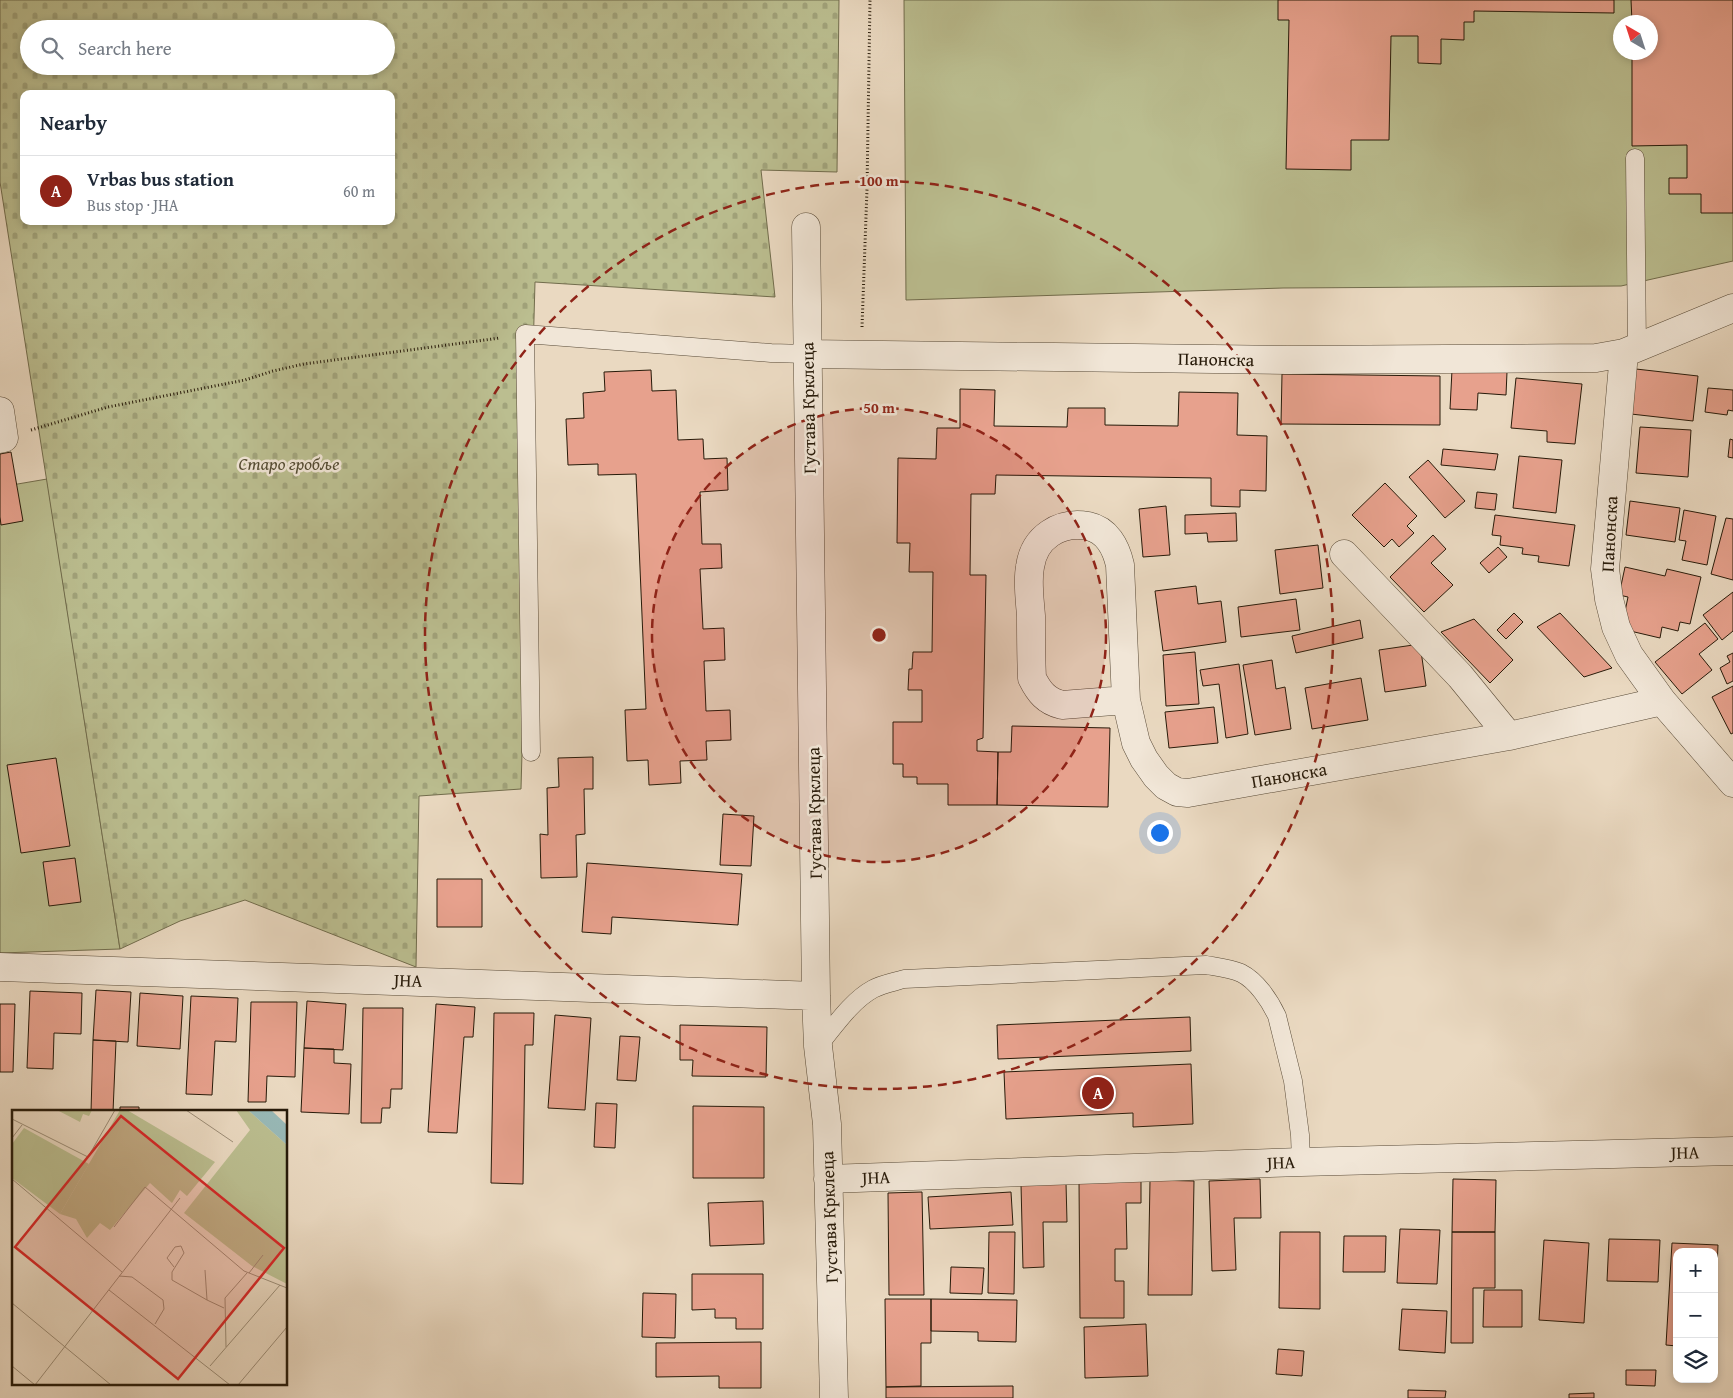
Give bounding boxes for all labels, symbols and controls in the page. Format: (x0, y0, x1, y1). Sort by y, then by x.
north arrow (1613, 15, 1658, 60)
search box (20, 20, 395, 75)
icon: search (38, 34, 66, 62)
text: Search here (78, 34, 172, 62)
text: Nearby (40, 107, 107, 138)
text: Vrbas bus station (87, 165, 234, 193)
text: 100 m (859, 170, 899, 191)
text: A (51, 179, 61, 203)
text: 60 m (343, 179, 375, 203)
text: Bus stop · ЈНА (87, 193, 178, 217)
street label: Густава Крклеца (793, 341, 823, 474)
street label: Панонска (1178, 345, 1255, 373)
text: 50 m (863, 397, 895, 418)
park label: Старо гробље (239, 450, 339, 477)
street label: Панонска (1594, 495, 1624, 573)
centre of rings (870, 626, 888, 644)
street label: Густава Крклеца (799, 746, 829, 879)
street label: Панонска (1249, 755, 1329, 795)
your location (1147, 820, 1173, 846)
street label: ЈНА (391, 966, 423, 994)
pin: A (1082, 1074, 1114, 1112)
inset map (12, 1110, 288, 1386)
street label: ЈНА (1668, 1138, 1700, 1166)
street label: ЈНА (1264, 1148, 1296, 1176)
street label: Густава Крклеца (813, 1150, 845, 1283)
street label: ЈНА (859, 1163, 891, 1191)
map controls (1673, 1248, 1718, 1383)
button: + (1673, 1248, 1718, 1293)
button: − (1673, 1293, 1718, 1338)
button: layers (1673, 1338, 1718, 1383)

